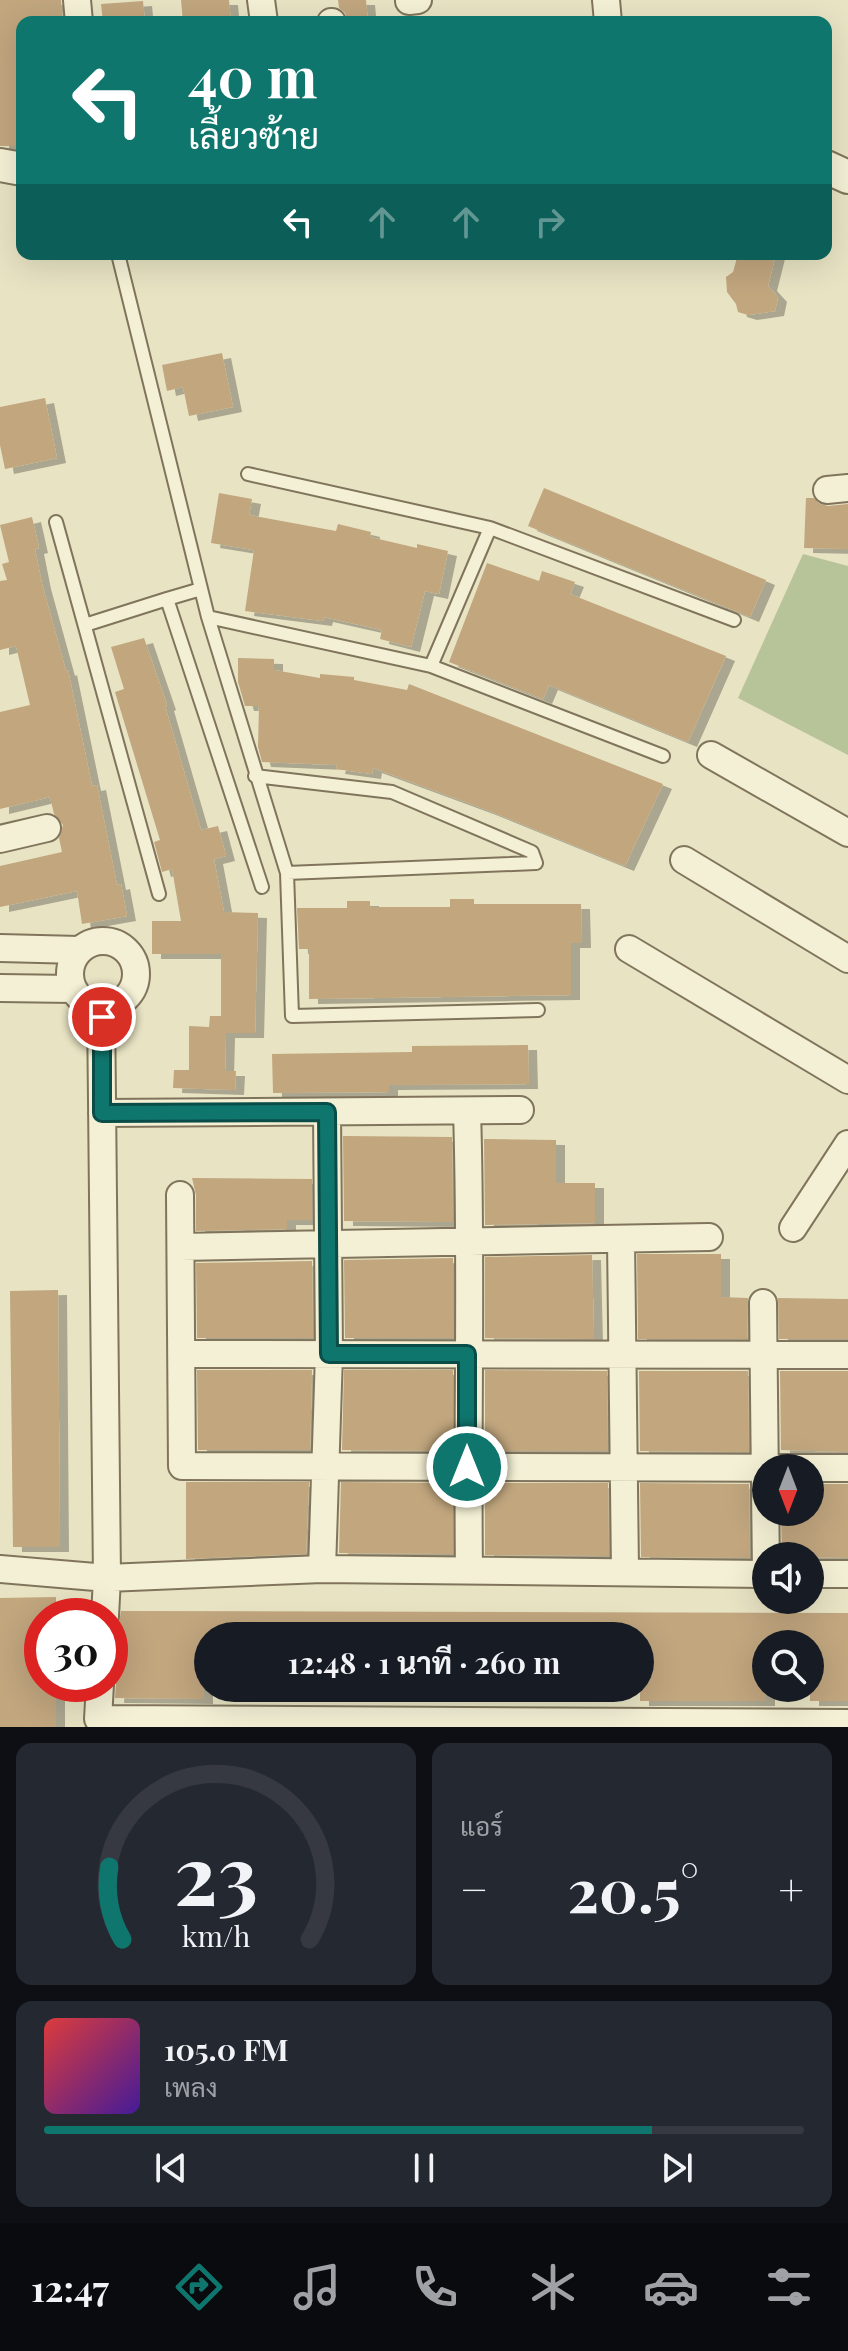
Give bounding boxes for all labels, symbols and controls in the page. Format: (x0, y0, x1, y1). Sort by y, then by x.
text: 40 m (188, 38, 317, 113)
icon: left (56, 48, 160, 152)
text: เลี้ยวซ้าย (188, 110, 319, 158)
icon: left (276, 200, 320, 244)
icon: ahead (360, 200, 404, 244)
icon: ahead (444, 200, 488, 244)
icon: right (528, 200, 572, 244)
pin (68, 983, 136, 1051)
icon: arrive (80, 995, 124, 1039)
position arrow (425, 1425, 509, 1509)
north arrow (752, 1454, 824, 1526)
map controls (752, 1454, 824, 1702)
button: sound (752, 1542, 824, 1614)
speed limit sign: 30 (24, 1598, 128, 1702)
button: search (752, 1630, 824, 1702)
text: 12:48 · 1 นาที · 260 m (288, 1642, 560, 1682)
text: แอร์ (460, 1808, 503, 1843)
text: 23 (174, 1816, 258, 1927)
text: 20.5° (568, 1848, 699, 1928)
text: − (460, 1858, 488, 1917)
text: + (778, 1858, 804, 1917)
text: km/h (182, 1916, 250, 1954)
text: 105.0 FM (164, 2029, 289, 2069)
text: เพลง (164, 2069, 218, 2104)
icon: previous (149, 2146, 193, 2190)
icon: pause (402, 2146, 446, 2190)
icon: next (655, 2146, 699, 2190)
icon: directions (171, 2259, 227, 2315)
icon: music (289, 2259, 345, 2315)
icon: phone (407, 2259, 463, 2315)
icon: climate (525, 2259, 581, 2315)
icon: car (643, 2259, 699, 2315)
icon: filters (761, 2259, 817, 2315)
text: 12:47 (31, 2263, 109, 2311)

